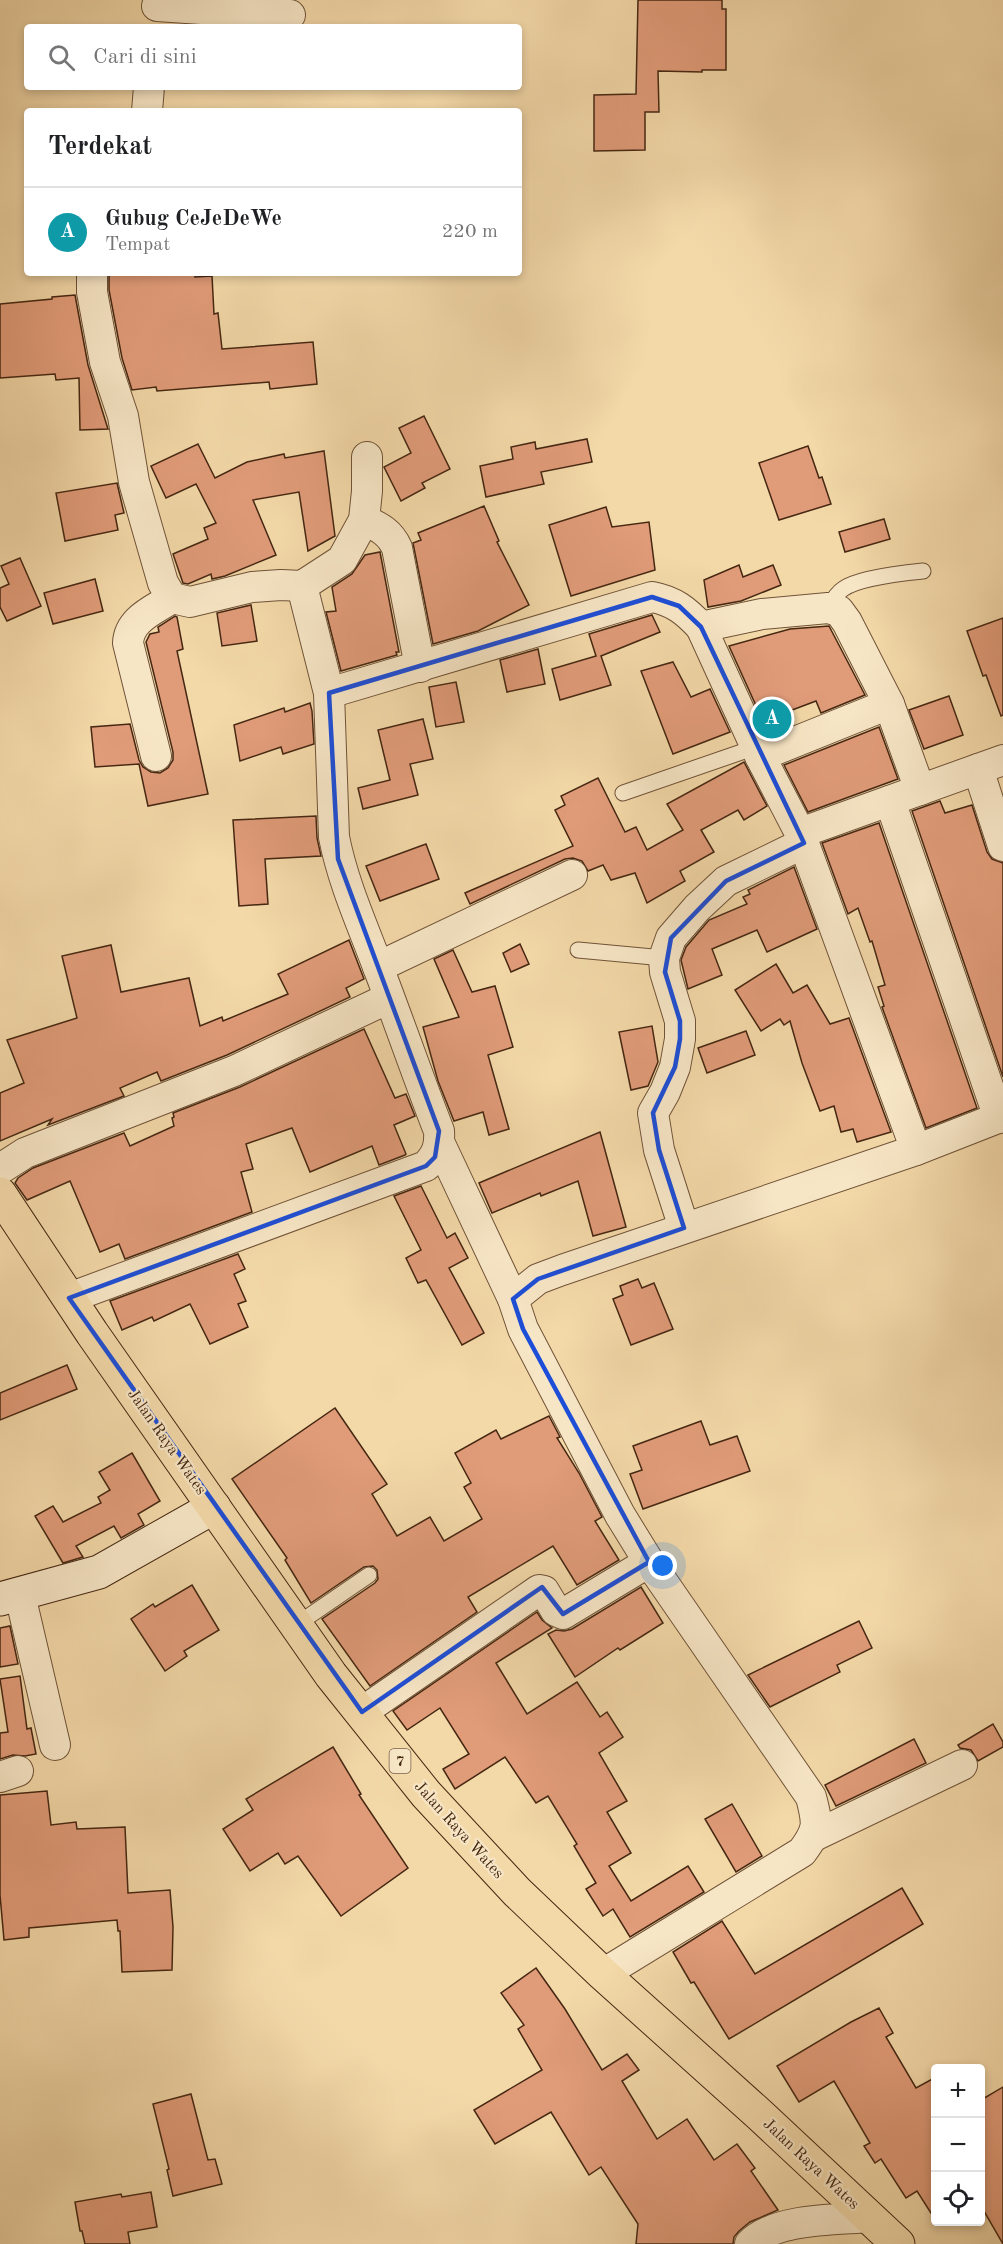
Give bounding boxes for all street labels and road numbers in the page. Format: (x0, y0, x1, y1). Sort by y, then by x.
street label: Jalan Raya Wates (124, 1386, 209, 1498)
road number: 7 (390, 1749, 410, 1773)
street label: Jalan Raya Wates (411, 1779, 506, 1882)
street label: Jalan Raya Wates (759, 2116, 862, 2213)

